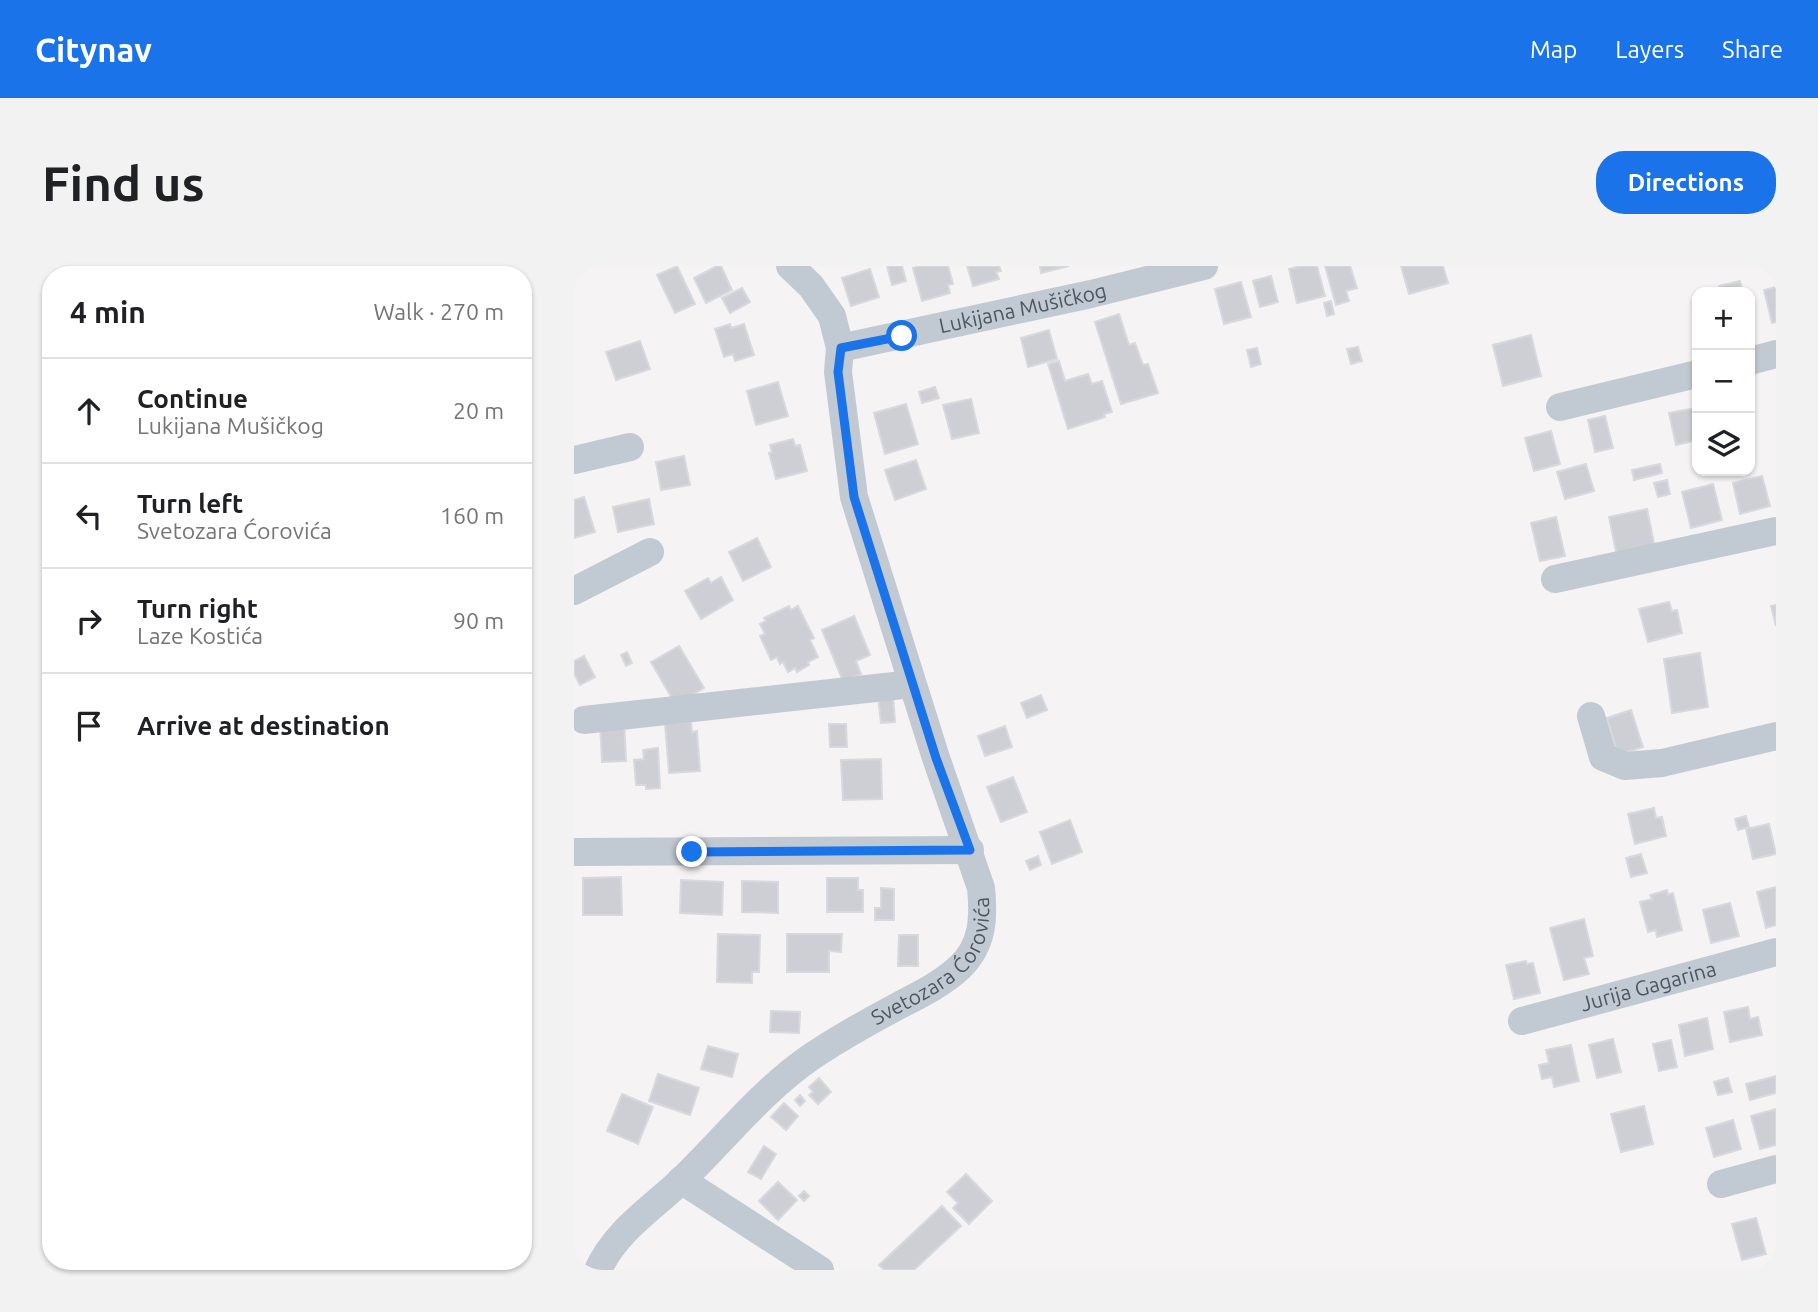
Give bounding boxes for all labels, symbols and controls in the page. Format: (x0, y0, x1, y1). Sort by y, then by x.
text: Citynav (35, 31, 152, 68)
text: Map (1530, 36, 1577, 63)
text: Layers (1615, 36, 1684, 63)
text: Share (1722, 36, 1783, 63)
button: Directions (1596, 151, 1776, 214)
text: Find us (42, 155, 205, 210)
street label: Lukijana Mušičkog (937, 278, 1109, 337)
map controls (1692, 287, 1755, 476)
button: + (1692, 287, 1755, 350)
text: 4 min (70, 295, 146, 329)
text: Walk · 270 m (373, 299, 504, 324)
route start (886, 320, 917, 351)
button: − (1692, 350, 1755, 413)
text: Continue (137, 384, 248, 413)
icon: ahead (70, 392, 108, 430)
text: 20 m (453, 398, 504, 423)
text: Lukijana Mušičkog (137, 413, 324, 438)
button: layers (1692, 413, 1755, 476)
text: Turn left (137, 489, 243, 518)
icon: left (70, 497, 108, 535)
text: 160 m (440, 503, 504, 528)
text: Svetozara Ćorovića (137, 518, 332, 543)
text: Turn right (137, 594, 258, 623)
icon: right (70, 602, 108, 640)
text: 90 m (453, 608, 504, 633)
text: Laze Kostića (137, 623, 263, 648)
icon: arrive (70, 707, 108, 745)
text: Arrive at destination (137, 711, 390, 740)
route end (676, 836, 707, 867)
street label: Svetozara Ćorovića (867, 897, 993, 1029)
street label: Jurija Gagarina (1578, 956, 1719, 1016)

